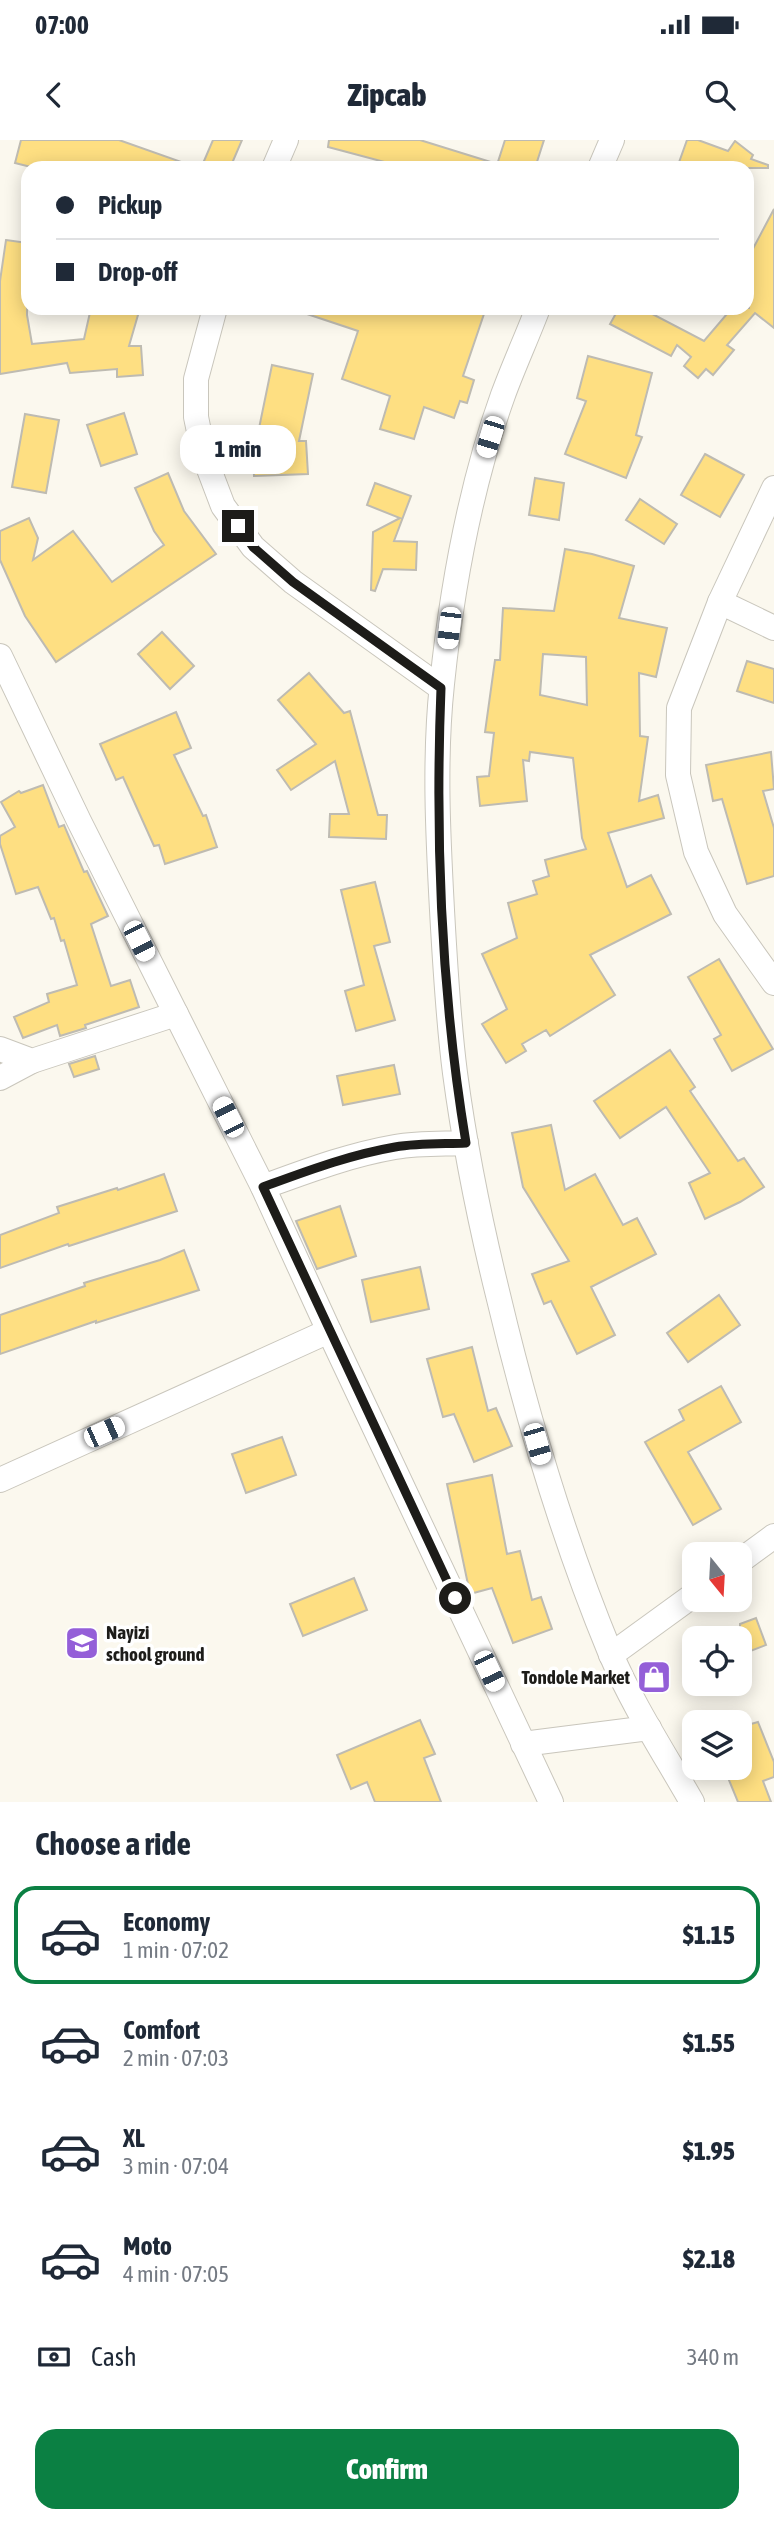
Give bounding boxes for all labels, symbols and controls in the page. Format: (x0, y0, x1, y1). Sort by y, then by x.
text: 07:00 (35, 10, 89, 40)
icon: back (35, 76, 73, 114)
text: Zipcab (348, 76, 426, 113)
icon: search (701, 76, 739, 114)
text: Pickup (98, 190, 162, 220)
text: Drop-off (98, 257, 178, 287)
car (474, 414, 507, 460)
callout: 1 min (180, 424, 296, 474)
text: 1 min (215, 436, 261, 462)
route end (222, 510, 254, 542)
car (437, 606, 462, 650)
car (121, 918, 158, 964)
car (210, 1094, 247, 1140)
car (81, 1414, 128, 1450)
car (522, 1421, 553, 1467)
north arrow (682, 1542, 752, 1612)
map controls (682, 1542, 752, 1780)
route start (439, 1582, 471, 1614)
place label: Nayizi school ground (106, 1621, 205, 1665)
school or university icon: Nayizi school ground (63, 1624, 101, 1662)
button: locate (682, 1626, 752, 1696)
car (471, 1648, 508, 1694)
shop icon: Tondole Market (635, 1658, 673, 1696)
place label: Tondole Market (521, 1666, 631, 1688)
button: layers (682, 1710, 752, 1780)
text: Choose a ride (35, 1825, 191, 1862)
icon: car (39, 1904, 102, 1967)
text: Economy (123, 1907, 210, 1937)
text: $1.15 (683, 1920, 735, 1950)
text: 1 min · 07:02 (123, 1937, 229, 1963)
icon: car (39, 2012, 102, 2075)
text: Comfort (123, 2015, 200, 2045)
text: $1.55 (683, 2028, 735, 2058)
text: 2 min · 07:03 (123, 2045, 229, 2071)
icon: car (39, 2120, 102, 2183)
text: XL (123, 2123, 145, 2153)
text: $1.95 (683, 2136, 735, 2166)
text: 3 min · 07:04 (123, 2153, 229, 2179)
icon: car (39, 2228, 102, 2291)
text: Moto (123, 2231, 172, 2261)
text: $2.18 (683, 2244, 735, 2274)
text: 4 min · 07:05 (123, 2261, 229, 2287)
icon: cash (35, 2338, 73, 2376)
text: Cash (91, 2342, 137, 2372)
text: 340 m (687, 2344, 739, 2370)
button: Confirm (35, 2429, 739, 2509)

